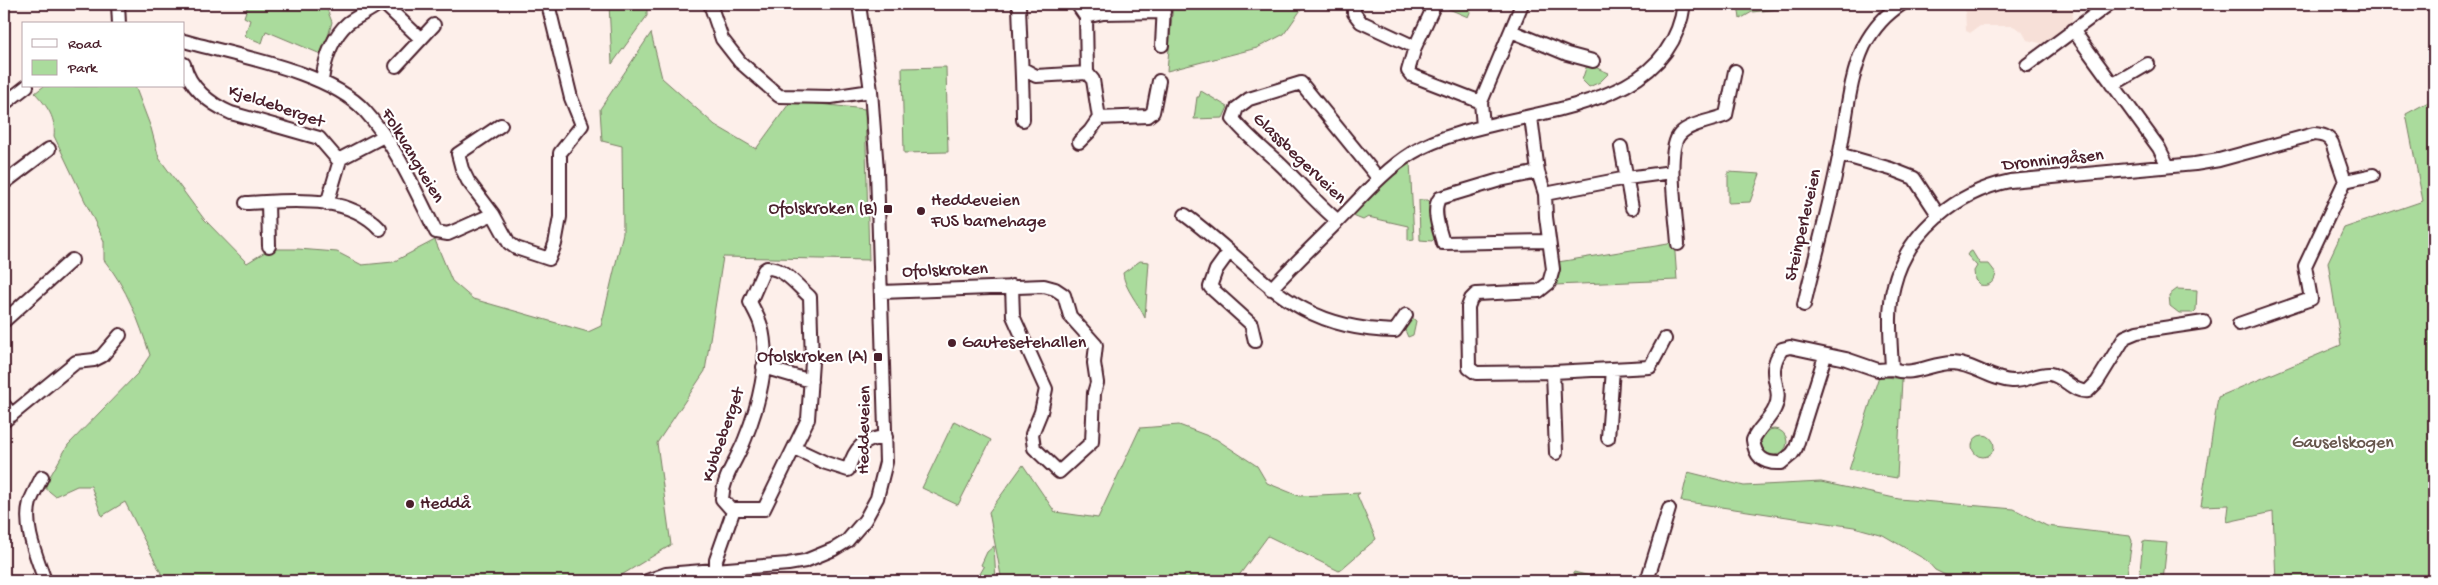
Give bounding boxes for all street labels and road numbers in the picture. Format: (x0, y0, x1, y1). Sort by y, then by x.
street label: Kjeldeberget (225, 81, 328, 134)
street label: Folkvangveien (375, 104, 449, 207)
street label: Glassbegerveien (1248, 109, 1351, 209)
street label: Dronningåsen (2000, 145, 2105, 177)
street label: Steinperleveien (1781, 167, 1827, 283)
street label: Ofolskroken (902, 259, 989, 283)
street label: Kubbeberget (698, 383, 751, 485)
street label: Heddeveien (854, 385, 876, 475)

